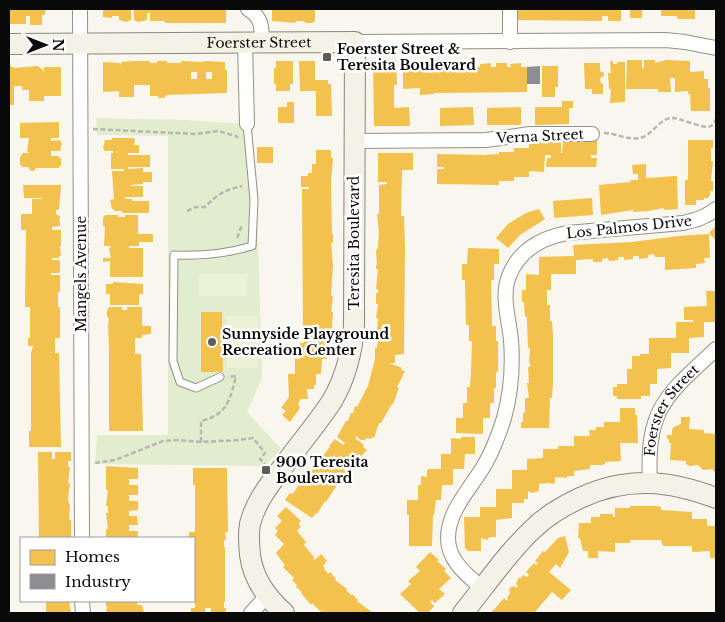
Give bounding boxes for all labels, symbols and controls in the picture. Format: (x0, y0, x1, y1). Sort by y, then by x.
north arrow (20, 20, 70, 70)
street label: Foerster Street (206, 33, 312, 52)
text: N (49, 38, 67, 52)
place label: Foerster Street & Teresita Boulevard (337, 40, 476, 74)
marker: Foerster Street & Teresita Boulevard (321, 51, 333, 63)
street label: Verna Street (495, 125, 585, 147)
street label: Teresita Boulevard (345, 175, 363, 310)
street label: Los Palmos Drive (565, 211, 693, 243)
street label: Mangels Avenue (72, 216, 90, 332)
place label: Sunnyside Playground Recreation Center (222, 325, 389, 359)
marker: Sunnyside Playground Recreation Center (206, 336, 218, 348)
street label: Foerster Street (641, 360, 703, 457)
place label: 900 Teresita Boulevard (276, 453, 369, 487)
marker: 900 Teresita Boulevard (260, 464, 272, 476)
legend (20, 537, 195, 602)
text: Homes (65, 547, 120, 566)
text: Industry (65, 572, 131, 591)

